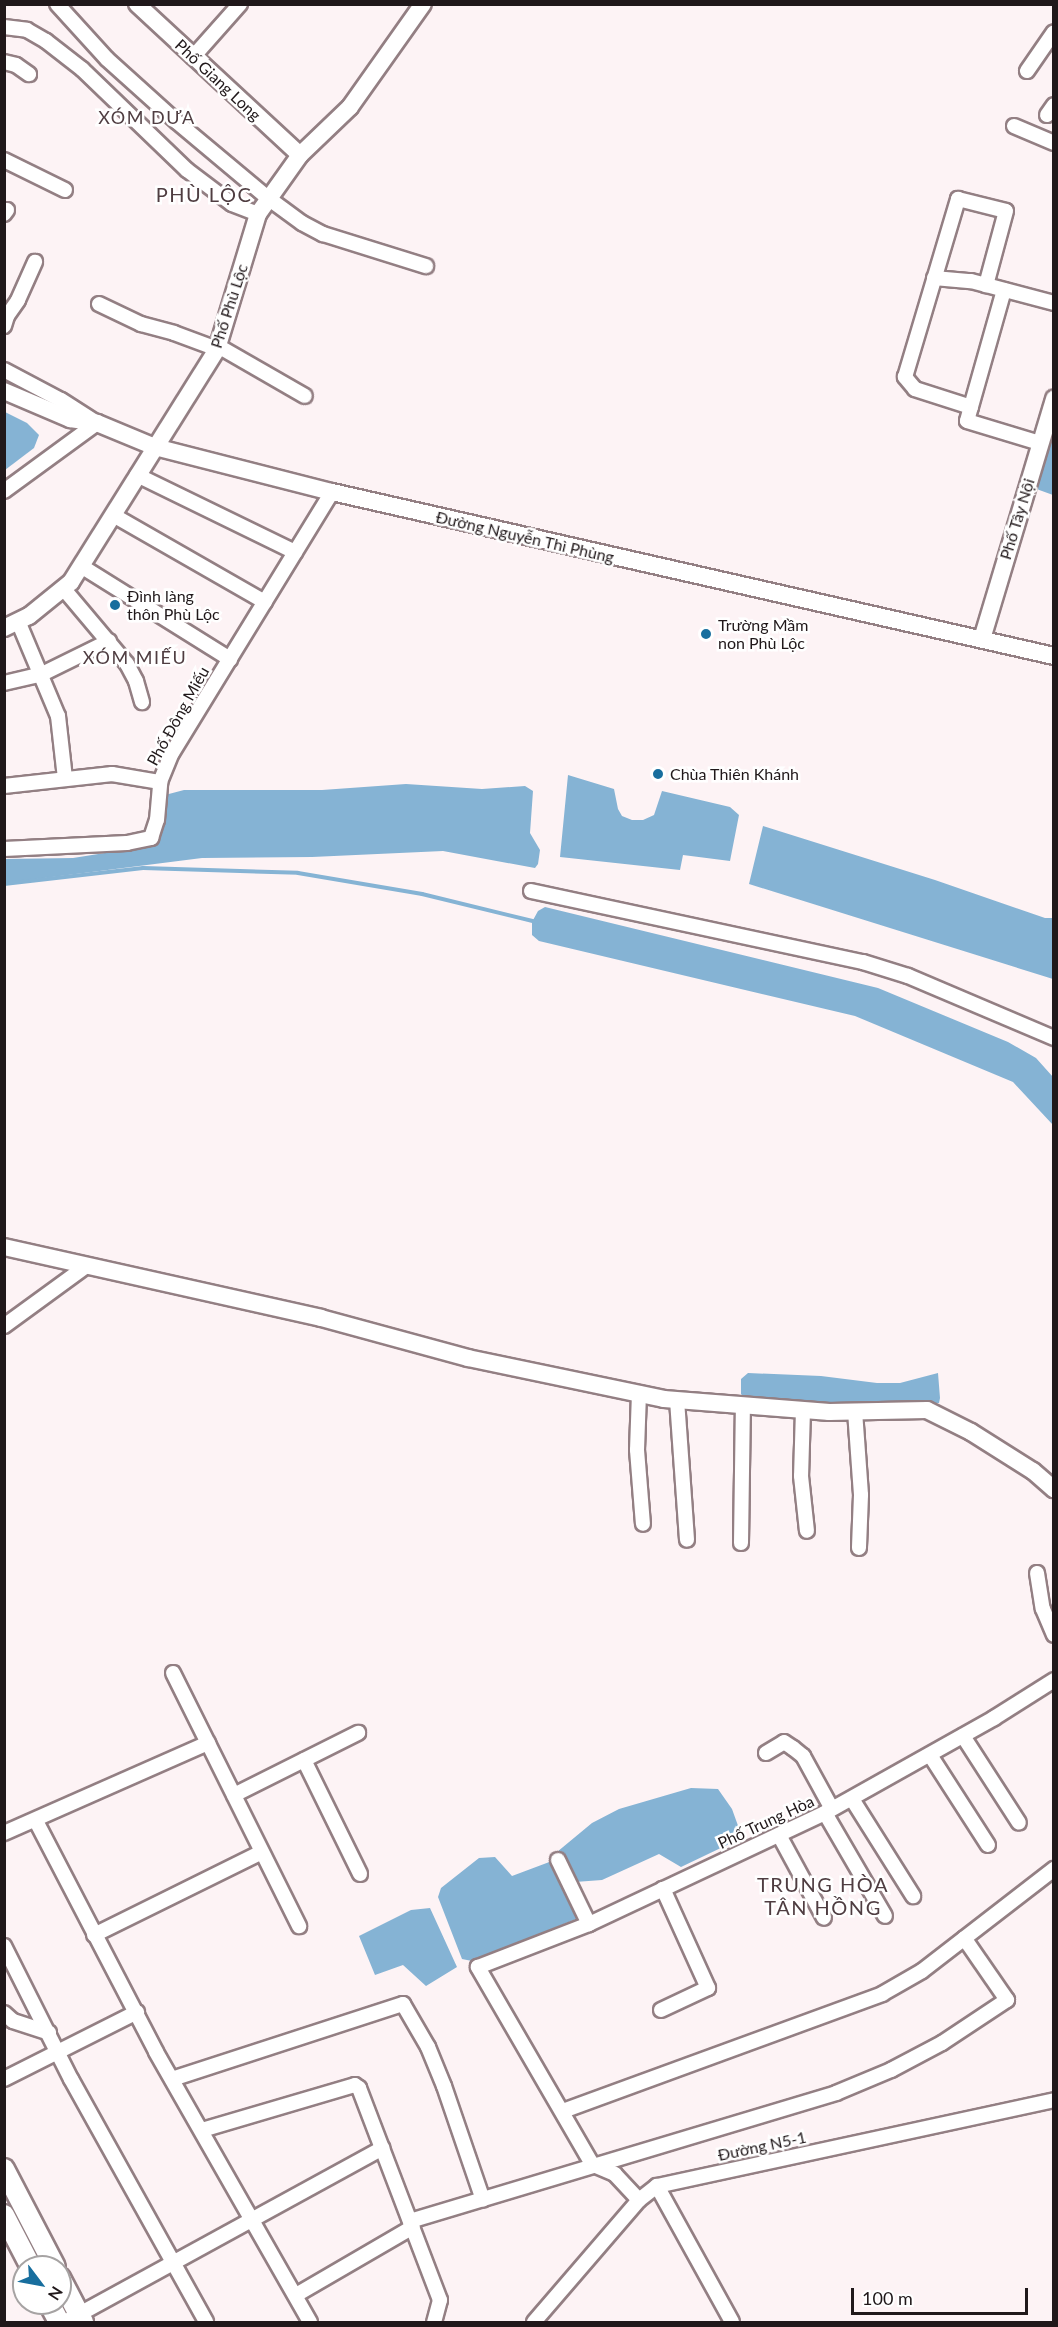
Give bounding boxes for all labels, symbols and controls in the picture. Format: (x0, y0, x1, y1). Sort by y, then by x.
street label: Phố Giang Long (171, 35, 265, 125)
district label: XÓM DƯA (98, 106, 196, 128)
district label: PHÙ LỘC (156, 182, 252, 206)
street label: Phố Phù Lộc (206, 261, 252, 351)
street label: Phố Tây Nội (995, 476, 1039, 562)
street label: Đường Nguyễn Thì Phùng (434, 507, 616, 567)
place label: Đình làng thôn Phù Lộc (127, 586, 220, 624)
marker: Đình làng thôn Phù Lộc (108, 598, 122, 612)
place label: Trường Mầm non Phù Lộc (718, 615, 808, 653)
marker: Trường Mầm non Phù Lộc (699, 627, 713, 641)
district label: XÓM MIẾU (83, 646, 187, 668)
street label: Phố Đông Miếu (143, 663, 213, 769)
place label: Chùa Thiên Khánh (670, 764, 799, 784)
marker: Chùa Thiên Khánh (651, 767, 665, 781)
street label: Phố Trung Hòa (715, 1791, 817, 1853)
district label: TRUNG HÒA TÂN HỒNG (757, 1873, 889, 1920)
street label: Đường N5-1 (716, 2127, 808, 2165)
north arrow (12, 2255, 72, 2315)
scale bar (854, 2276, 1031, 2314)
text: N (45, 2283, 67, 2304)
text: 100 m (862, 2287, 913, 2309)

